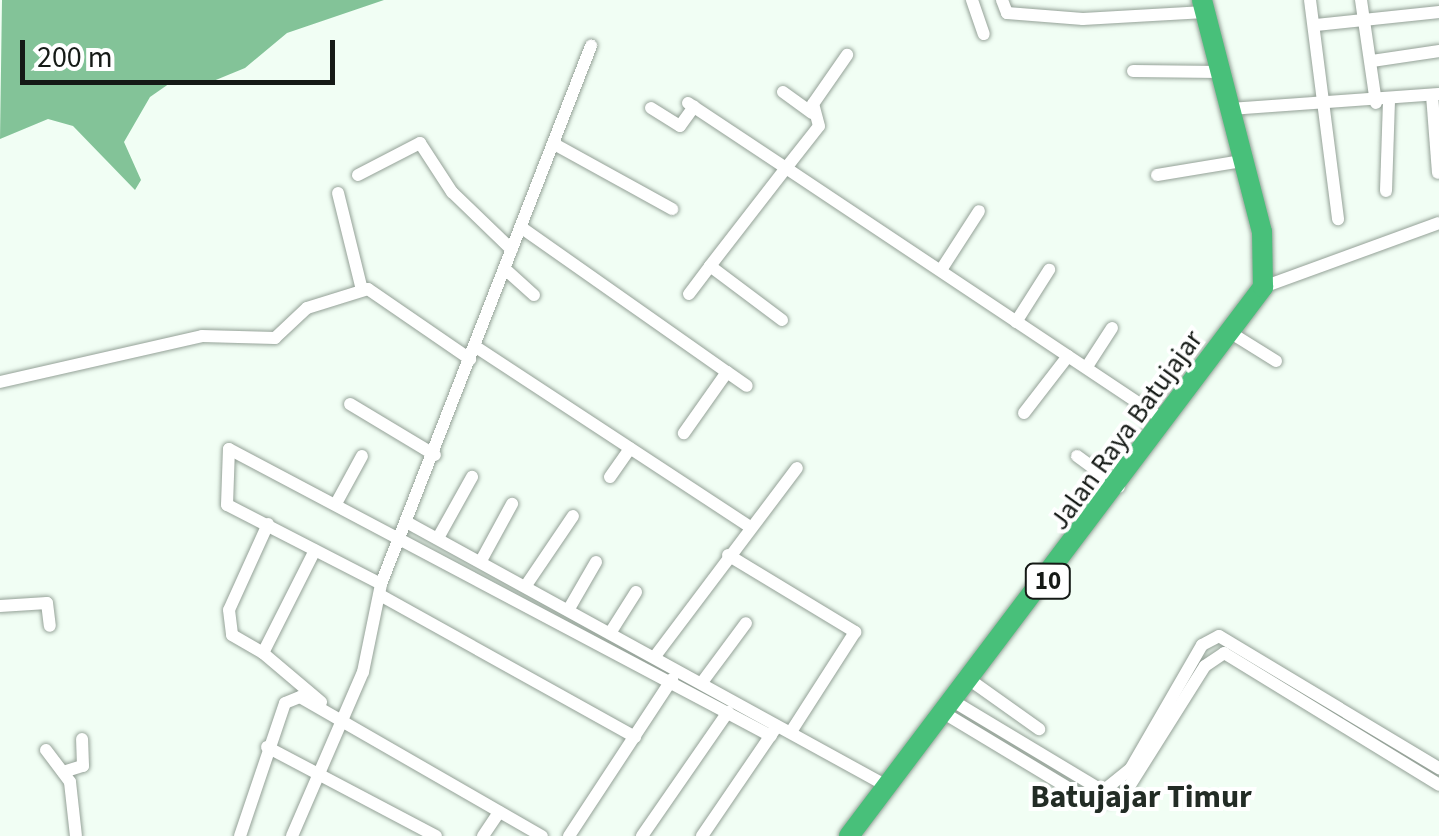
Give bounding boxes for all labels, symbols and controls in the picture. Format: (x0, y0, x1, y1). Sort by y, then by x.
scale bar (25, 20, 340, 82)
text: 200 m (37, 36, 113, 79)
street label: Jalan Raya Batujajar (1042, 324, 1210, 536)
road number: 10 (1023, 561, 1073, 601)
district label: Batujajar Timur (1030, 778, 1252, 816)

